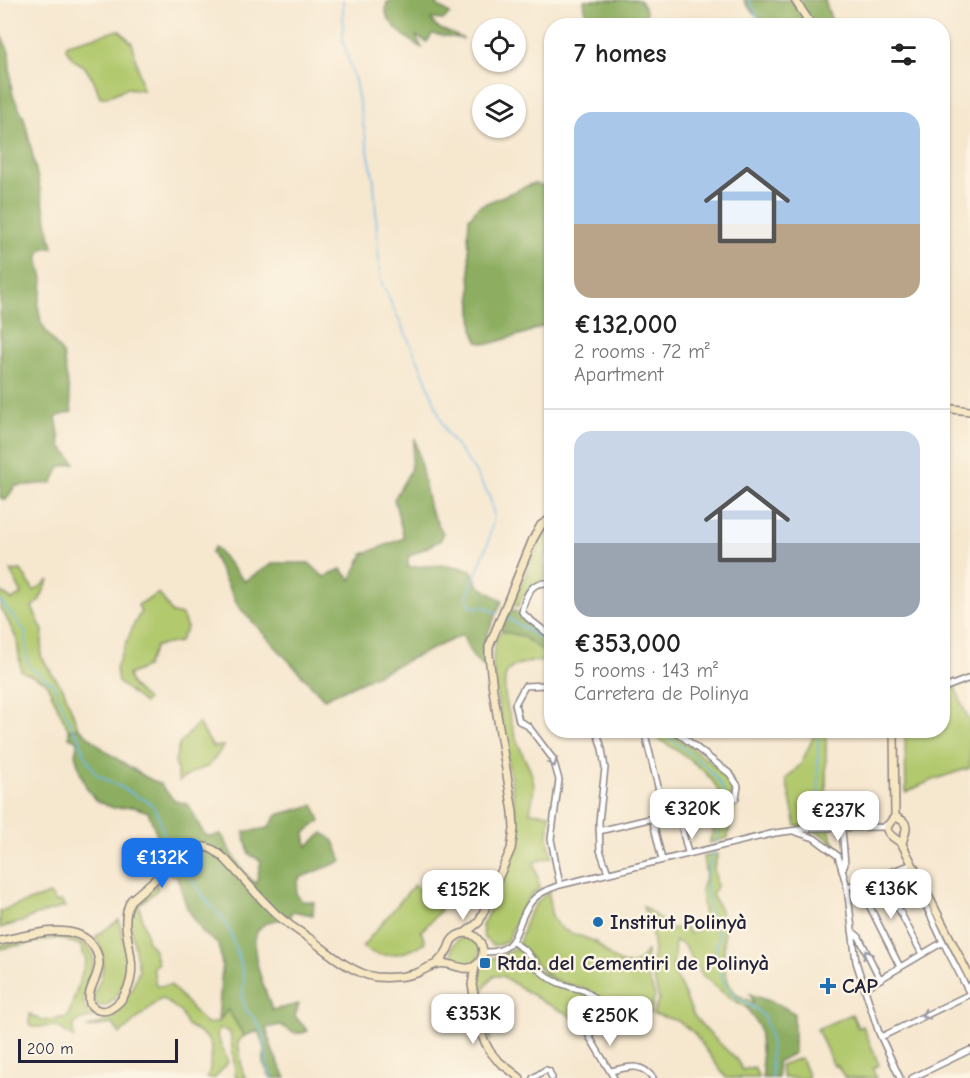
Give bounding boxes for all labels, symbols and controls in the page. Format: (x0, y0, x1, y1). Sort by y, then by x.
map controls (472, 18, 526, 138)
button: locate (472, 18, 526, 72)
icon: filters (887, 38, 920, 71)
text: 7 homes (574, 39, 667, 69)
button: layers (472, 84, 526, 138)
icon: home (693, 151, 801, 259)
text: €132,000 (574, 310, 677, 340)
text: 2 rooms · 72 m² (574, 340, 710, 363)
text: Apartment (574, 363, 664, 386)
icon: home (693, 470, 801, 578)
text: €353,000 (574, 629, 681, 659)
text: 5 rooms · 143 m² (574, 659, 718, 682)
text: Carretera de Polinya (574, 682, 749, 705)
one-way arrow (546, 757, 558, 768)
pin: €320K (650, 789, 734, 840)
pin: €237K (796, 791, 880, 842)
text: €320K (664, 797, 720, 820)
text: €237K (811, 799, 865, 822)
pin: €132K (120, 838, 204, 889)
text: €132K (136, 846, 188, 869)
pin: €136K (849, 869, 933, 920)
pin: €152K (421, 870, 505, 921)
text: €136K (864, 877, 918, 900)
text: €152K (436, 878, 490, 901)
place label: Institut Polinyà (610, 910, 747, 934)
marker: Institut Polinyà (591, 915, 605, 929)
one-way arrow (863, 950, 874, 960)
place label: Rtda. del Cementiri de Polinyà (497, 951, 769, 975)
marker: Rtda. del Cementiri de Polinyà (478, 956, 492, 970)
place label: CAP (842, 974, 878, 998)
marker: CAP (819, 977, 837, 995)
pin: €353K (431, 994, 515, 1045)
pin: €250K (568, 996, 652, 1047)
text: €353K (445, 1002, 501, 1025)
text: €250K (581, 1004, 639, 1027)
one-way arrow (921, 1008, 932, 1020)
scale bar (18, 1036, 178, 1064)
text: 200 m (27, 1040, 73, 1058)

